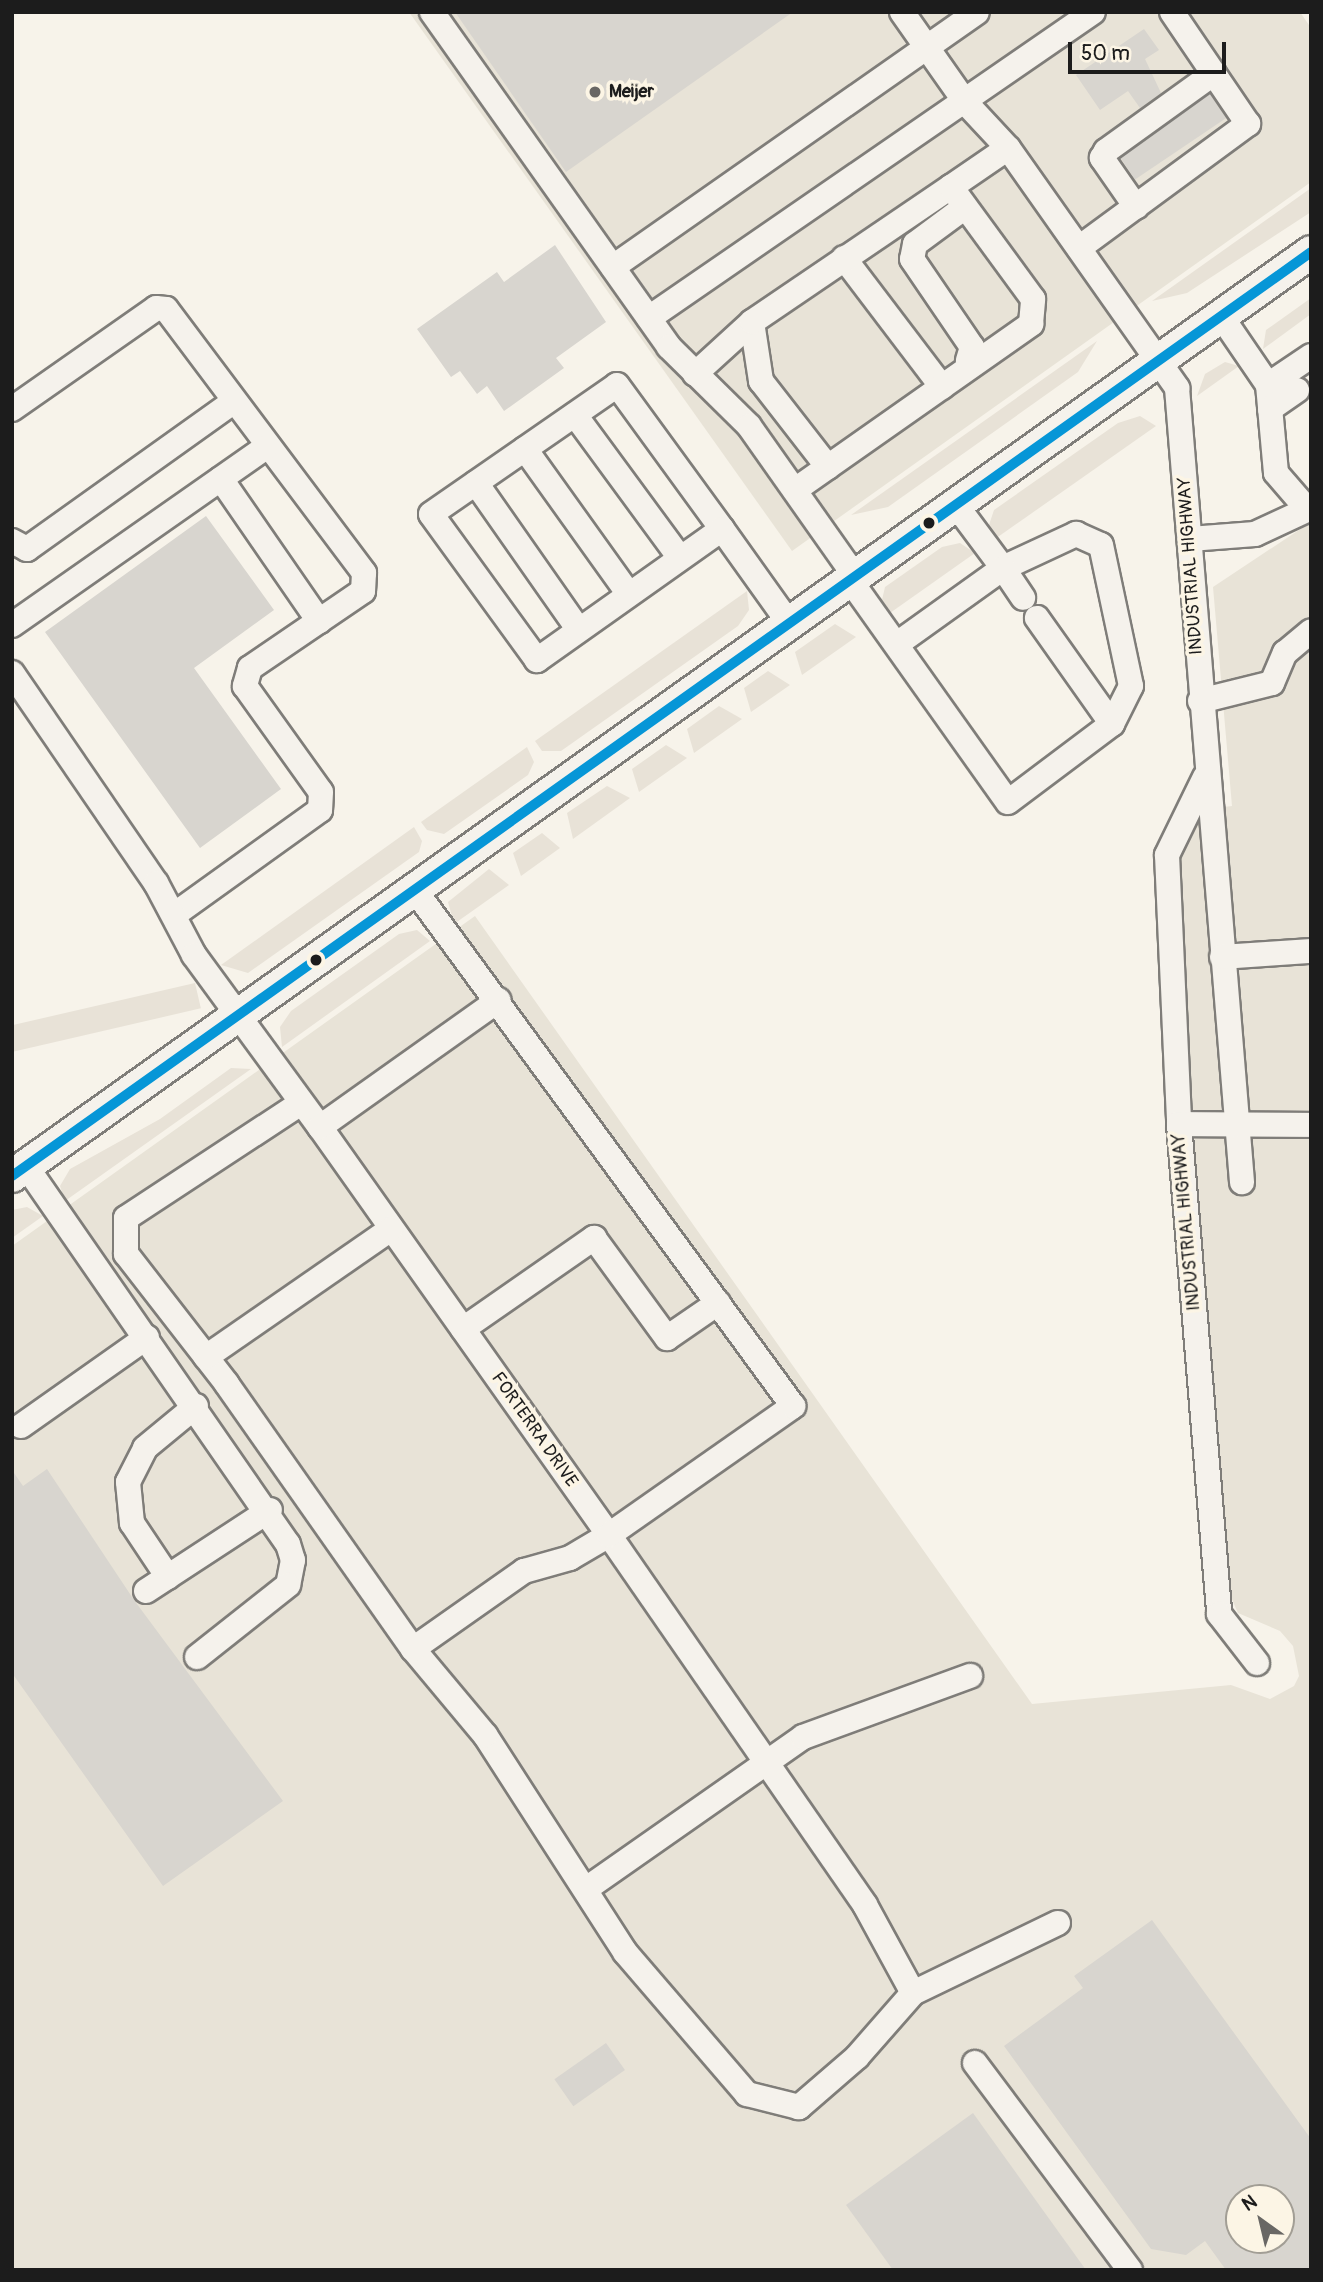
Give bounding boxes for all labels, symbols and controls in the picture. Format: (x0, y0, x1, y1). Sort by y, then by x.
scale bar (1071, 28, 1228, 72)
text: 50 m (1081, 40, 1130, 67)
place label: Meijer (609, 81, 654, 103)
marker: Meijer (587, 84, 603, 100)
street label: INDUSTRIAL HIGHWAY (1174, 476, 1208, 656)
unlabelled marker (922, 516, 936, 530)
unlabelled marker (309, 953, 323, 967)
street label: INDUSTRIAL HIGHWAY (1168, 1132, 1206, 1312)
street label: FORTERRA DRIVE (486, 1368, 582, 1492)
north arrow (1225, 2184, 1295, 2254)
text: N (1237, 2190, 1261, 2217)

